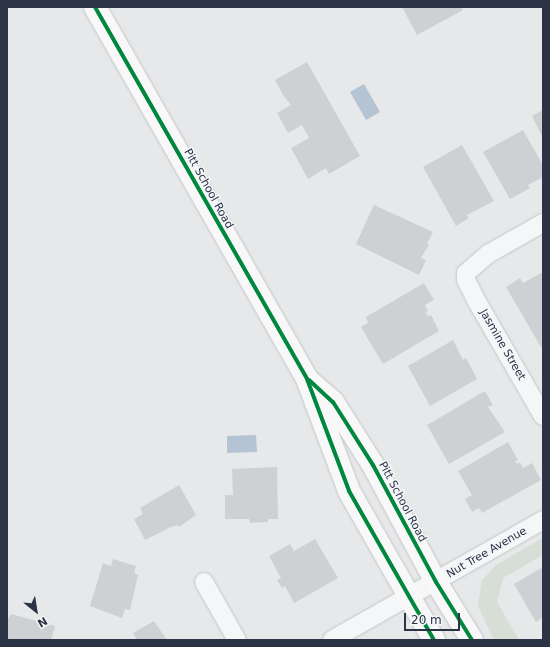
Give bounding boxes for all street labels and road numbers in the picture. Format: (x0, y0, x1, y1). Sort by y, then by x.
street label: Pitt School Road (181, 147, 235, 231)
street label: Jasmine Street (476, 307, 528, 383)
street label: Pitt School Road (375, 460, 429, 544)
street label: Nut Tree Avenue (445, 525, 529, 581)

